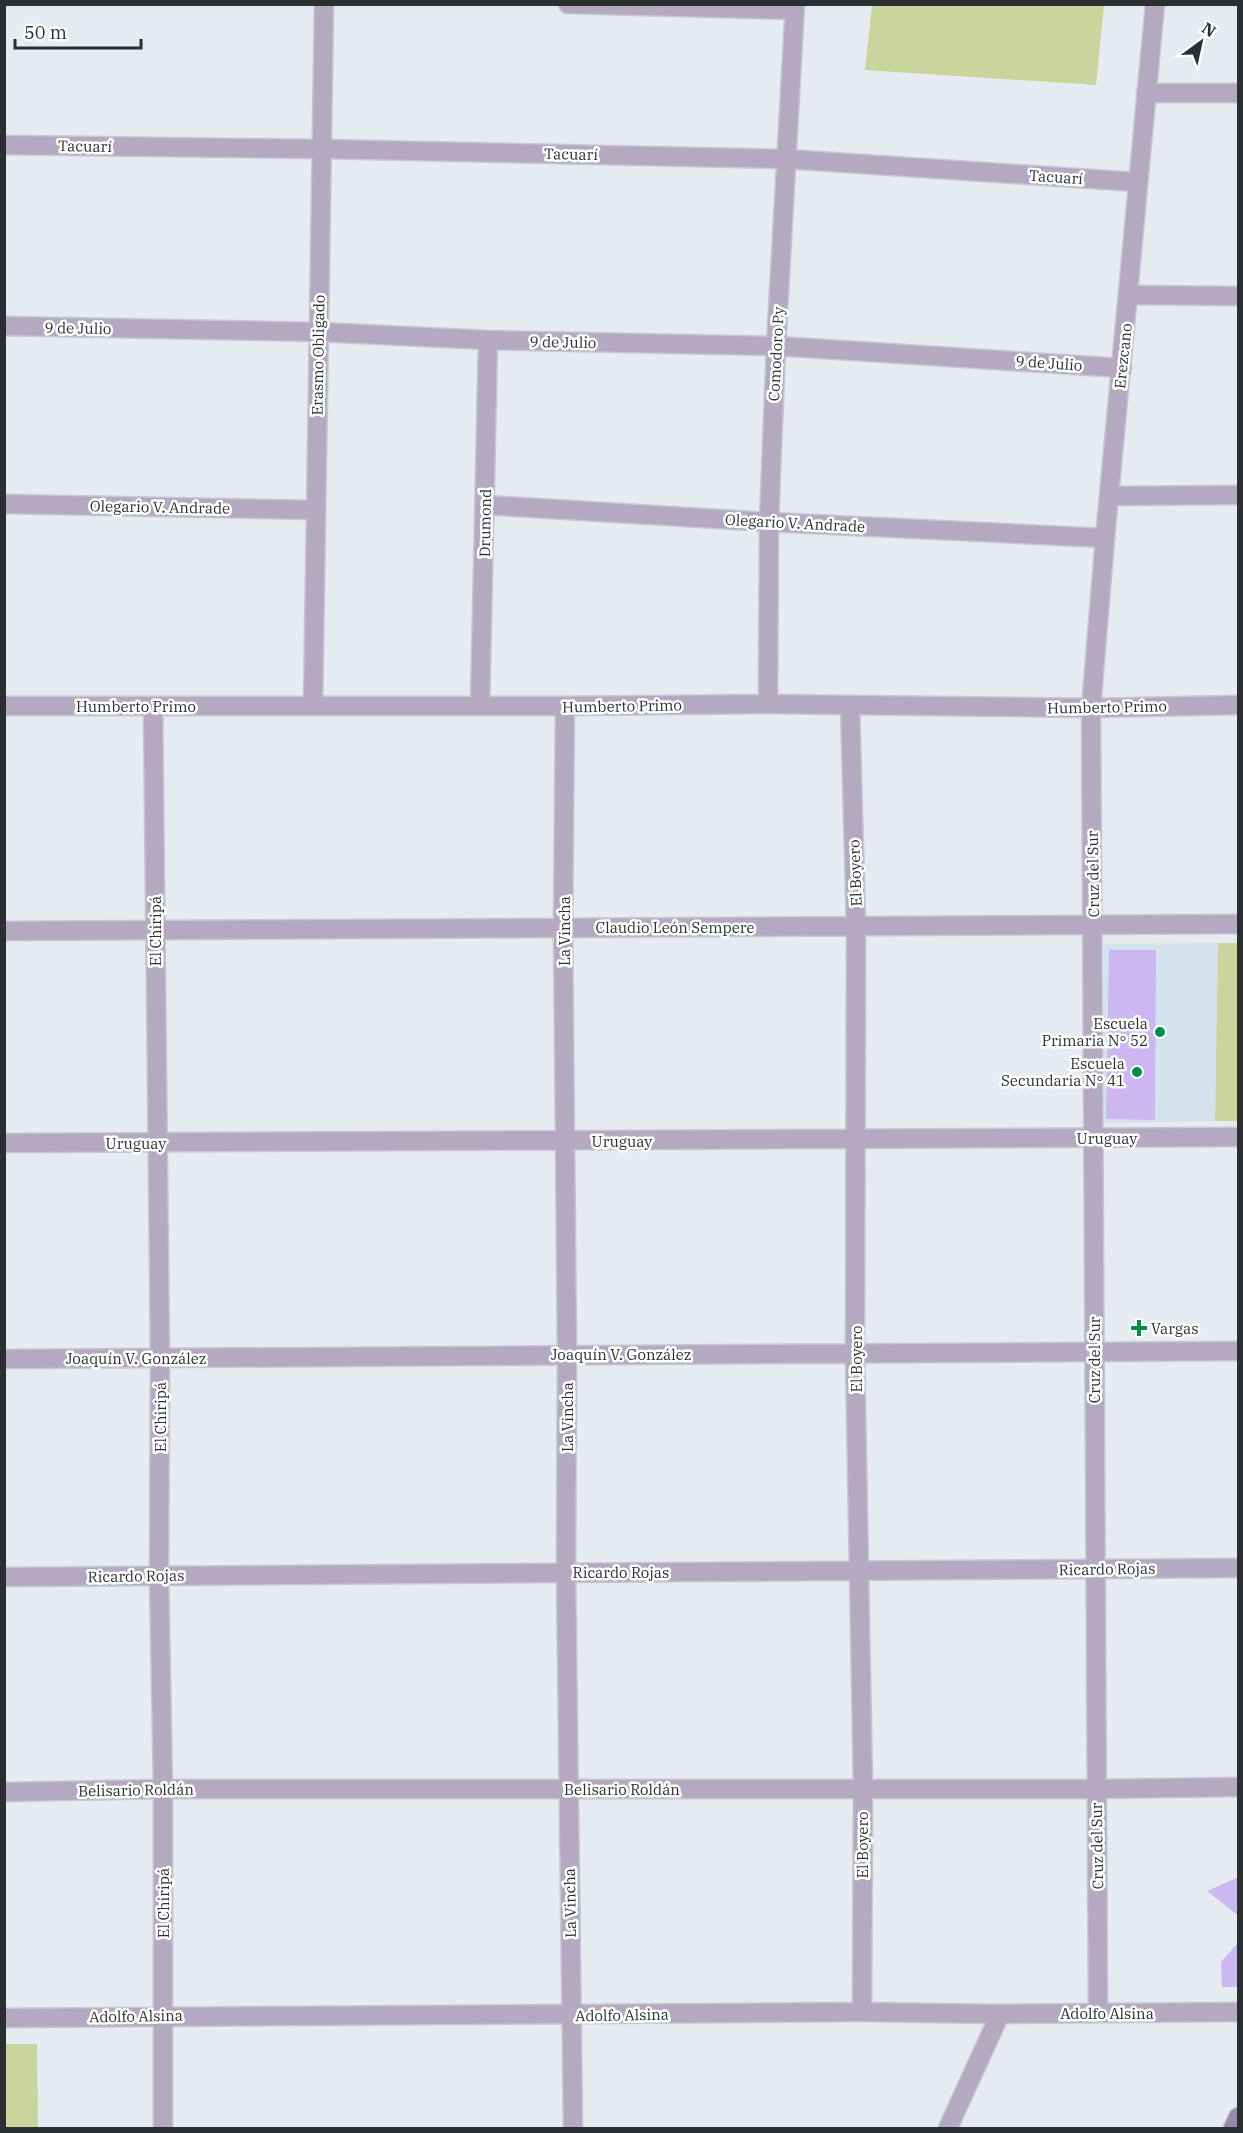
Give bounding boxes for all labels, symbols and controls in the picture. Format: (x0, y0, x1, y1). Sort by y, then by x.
scale bar (15, 12, 141, 50)
north arrow (1171, 12, 1231, 72)
text: N (1198, 18, 1220, 41)
text: 50 m (24, 21, 67, 44)
street label: Tacuarí (58, 136, 112, 156)
street label: Tacuarí (544, 144, 598, 164)
street label: Tacuarí (1028, 166, 1084, 188)
street label: Erasmo Obligado (307, 294, 329, 416)
street label: Comodoro Py (764, 306, 788, 402)
street label: 9 de Julio (44, 318, 112, 338)
street label: Erezcano (1110, 322, 1136, 390)
street label: 9 de Julio (529, 332, 597, 352)
street label: 9 de Julio (1015, 351, 1083, 375)
street label: Drumond (475, 489, 495, 557)
street label: Olegario V. Andrade (90, 496, 230, 518)
street label: Olegario V. Andrade (724, 510, 866, 536)
street label: Humberto Primo (562, 695, 682, 717)
street label: Humberto Primo (1047, 696, 1167, 718)
street label: Humberto Primo (76, 697, 196, 716)
street label: Cruz del Sur (1083, 830, 1103, 918)
street label: El Boyero (844, 839, 866, 907)
street label: El Chiripá (146, 896, 165, 966)
street label: La Vincha (555, 896, 574, 966)
street label: Claudio León Sempere (595, 918, 755, 937)
place label: Escuela Primaria N° 52 (1042, 1014, 1148, 1050)
marker: Escuela Primaria N° 52 (1153, 1025, 1167, 1039)
place label: Escuela Secundaria N° 41 (1001, 1054, 1125, 1090)
marker: Escuela Secundaria N° 41 (1130, 1065, 1144, 1079)
street label: Uruguay (1077, 1129, 1137, 1148)
street label: Uruguay (592, 1132, 652, 1151)
street label: Uruguay (106, 1134, 166, 1153)
street label: Cruz del Sur (1085, 1316, 1104, 1403)
place label: Vargas (1151, 1319, 1198, 1338)
marker: Vargas (1132, 1321, 1146, 1335)
street label: El Boyero (847, 1325, 866, 1393)
street label: Joaquín V. González (551, 1345, 691, 1364)
street label: Joaquín V. González (66, 1349, 206, 1368)
street label: El Chiripá (151, 1382, 170, 1452)
street label: La Vincha (558, 1382, 577, 1452)
street label: Ricardo Rojas (1058, 1559, 1156, 1579)
street label: Ricardo Rojas (573, 1563, 669, 1582)
street label: Ricardo Rojas (87, 1566, 185, 1586)
street label: Belisario Roldán (78, 1779, 194, 1801)
street label: Belisario Roldán (564, 1780, 680, 1799)
street label: Cruz del Sur (1087, 1802, 1107, 1890)
street label: El Boyero (853, 1811, 872, 1879)
street label: El Chiripá (154, 1868, 173, 1938)
street label: La Vincha (560, 1868, 580, 1938)
street label: Adolfo Alsina (1060, 2004, 1154, 2023)
street label: Adolfo Alsina (575, 2005, 669, 2025)
street label: Adolfo Alsina (89, 2006, 183, 2026)

